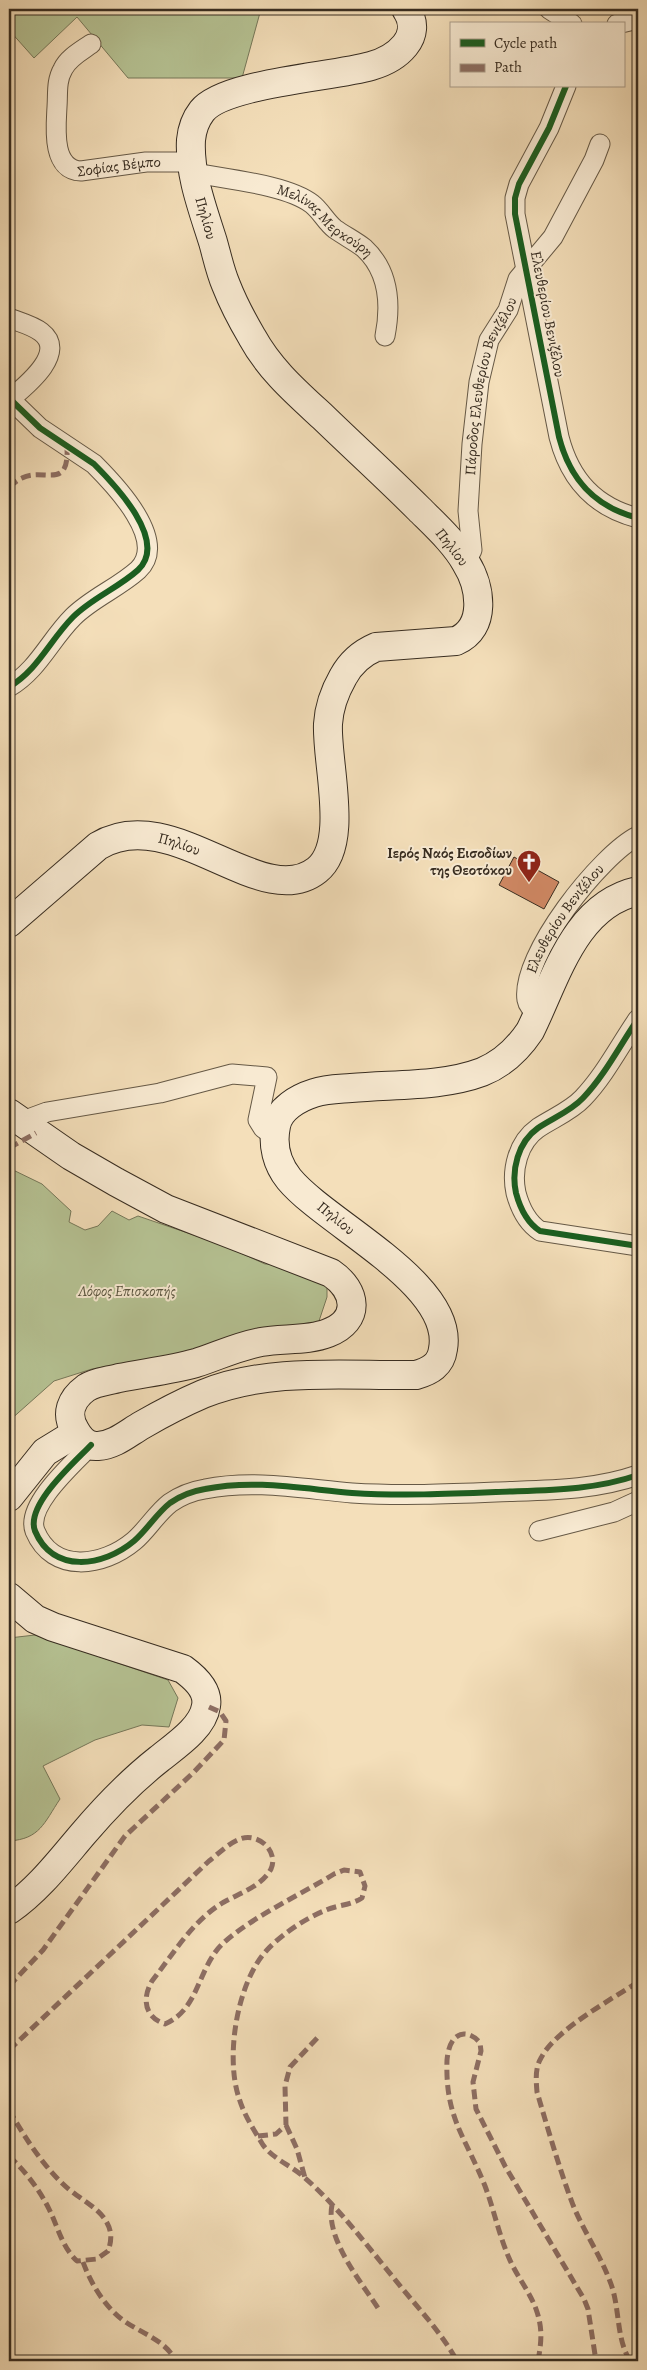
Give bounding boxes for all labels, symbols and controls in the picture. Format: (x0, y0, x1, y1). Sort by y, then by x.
legend (450, 22, 624, 88)
text: Cycle path (494, 33, 557, 53)
text: Path (494, 57, 522, 77)
street label: Σοφίας Βέμπο (76, 152, 161, 181)
street label: Μελίνας Μερκούρη (274, 179, 378, 262)
street label: Πηλίου (190, 194, 222, 242)
street label: Ελευθερίου Βενιζέλου (526, 249, 570, 379)
street label: Πάροδος Ελευθερίου Βενιζέλου (460, 295, 522, 476)
street label: Πηλίου (431, 524, 473, 570)
street label: Πηλίου (156, 828, 204, 860)
place label: Ιερός Ναός Εισοδίων της Θεοτόκου (387, 843, 512, 880)
church icon: Ιερός Ναός Εισοδίων της Θεοτόκου (516, 849, 542, 883)
street label: Ελευθερίου Βενιζέλου (521, 859, 608, 976)
street label: Πηλίου (313, 1197, 359, 1240)
park label: Λόφος Επισκοπής (77, 1281, 176, 1301)

